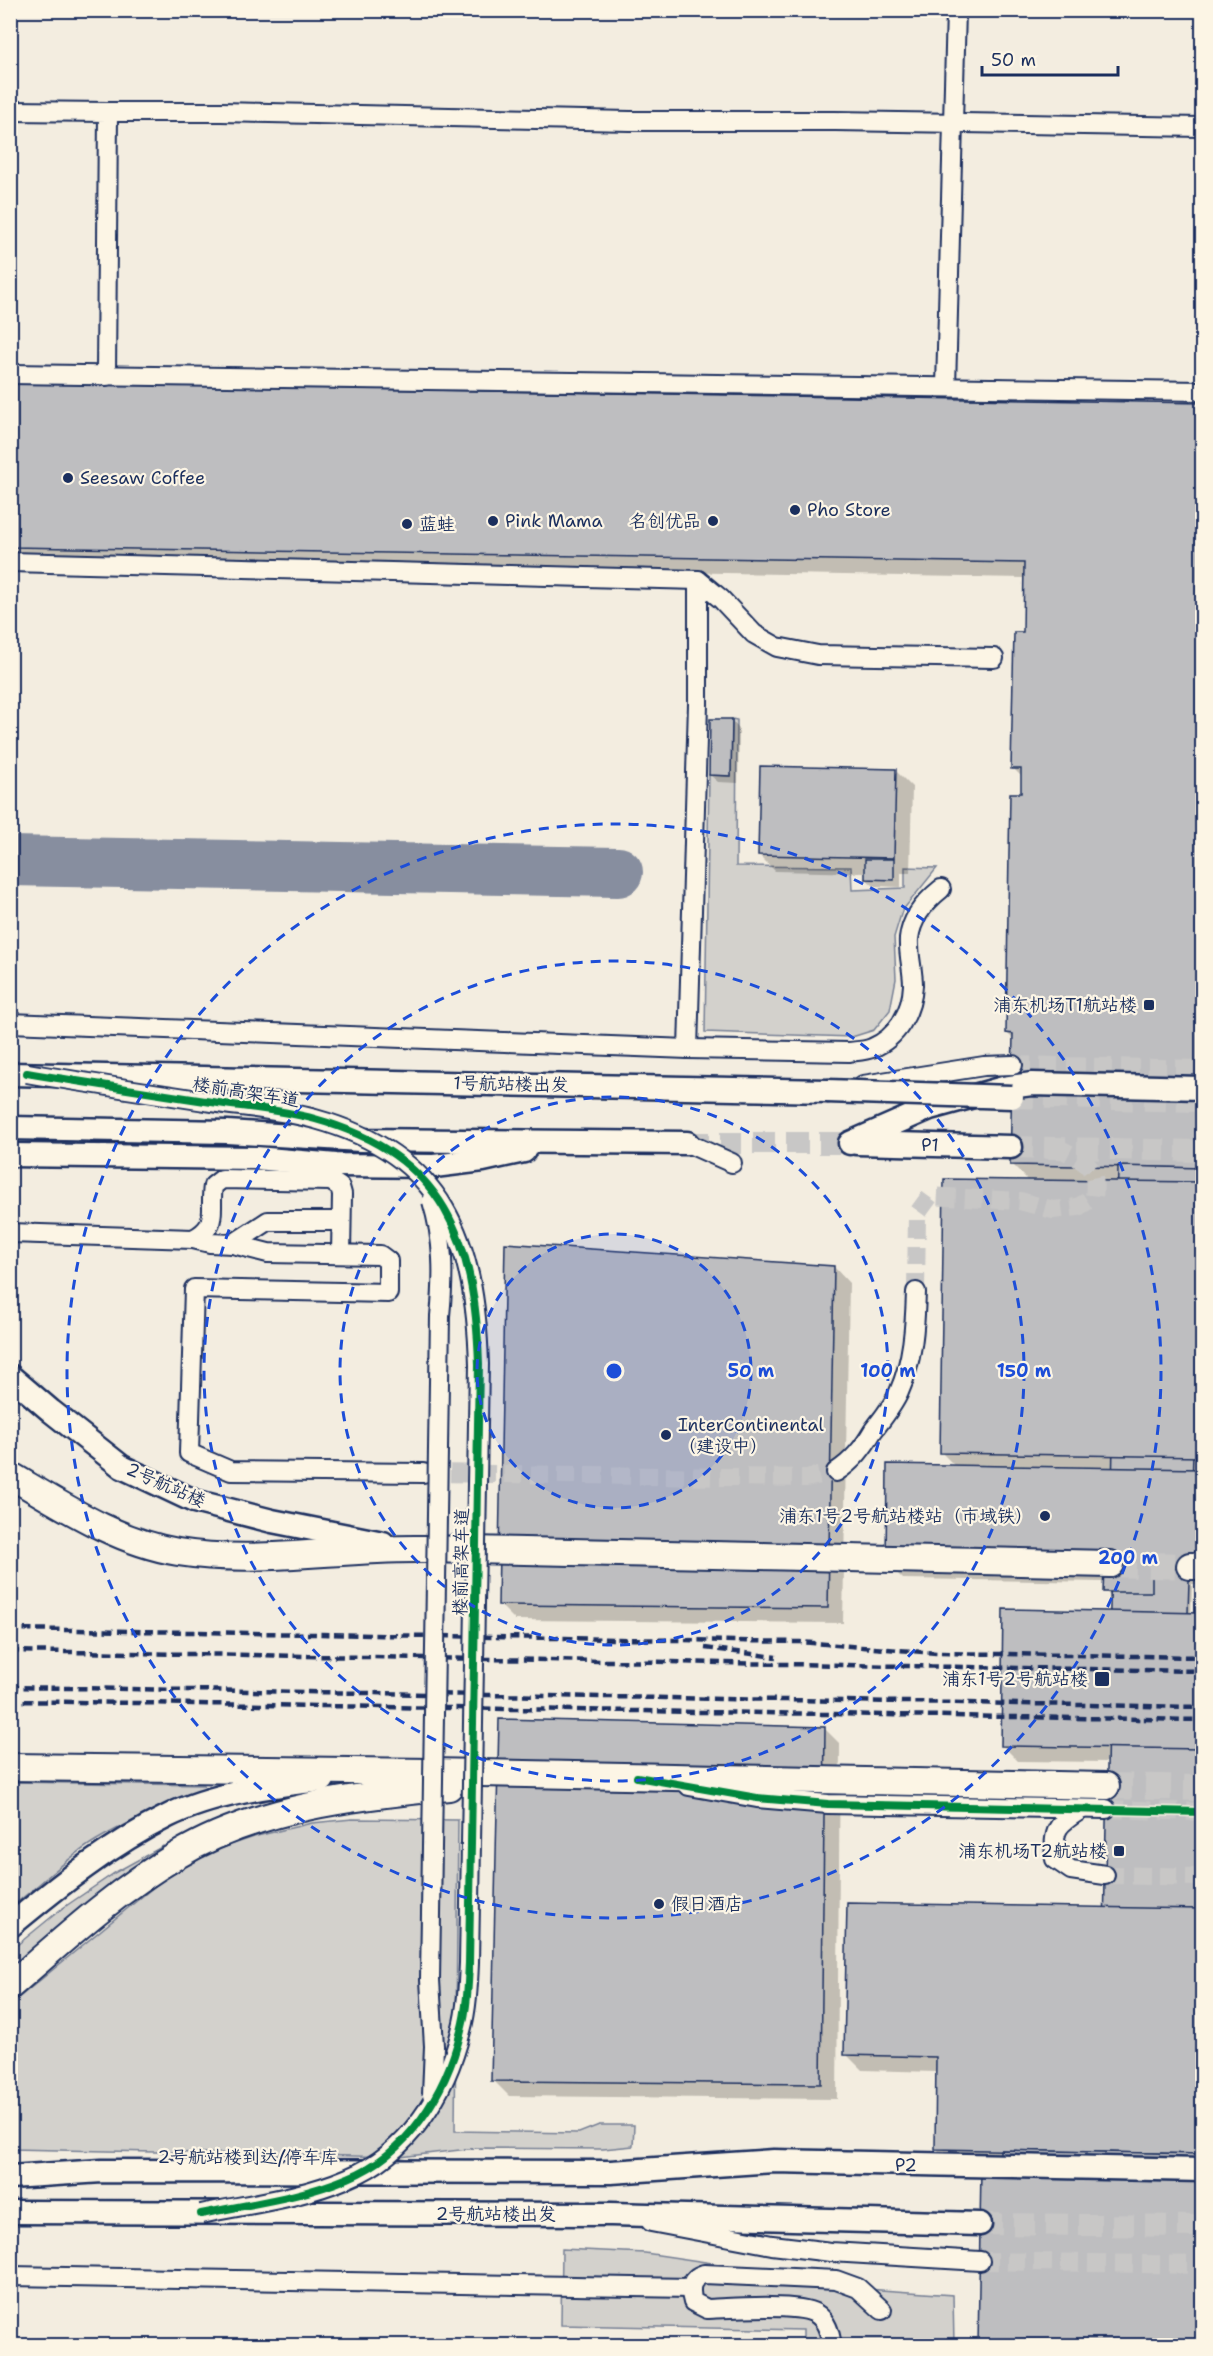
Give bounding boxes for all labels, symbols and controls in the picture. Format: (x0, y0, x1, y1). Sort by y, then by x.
scale bar (982, 39, 1118, 77)
text: 50 m (991, 48, 1036, 72)
place label: Seesaw Coffee (80, 466, 205, 490)
marker: Seesaw Coffee (61, 471, 75, 485)
place label: Pho Store (807, 498, 891, 522)
marker: Pho Store (788, 503, 802, 517)
place label: Pink Mama (505, 509, 603, 533)
place label: 名创优品 (629, 509, 701, 533)
place label: 蓝蛙 (419, 512, 455, 536)
marker: Pink Mama (486, 514, 500, 528)
marker: 名创优品 (706, 514, 720, 528)
marker: 蓝蛙 (400, 517, 414, 531)
place label: 浦东机场T1航站楼 (993, 993, 1137, 1017)
marker: 浦东机场T1航站楼 (1142, 998, 1156, 1012)
street label: 1号航站楼出发 (453, 1071, 569, 1097)
street label: 楼前高架车道 (191, 1072, 301, 1112)
street label: P1 (921, 1133, 939, 1157)
text: 50 m (728, 1359, 775, 1383)
text: 100 m (860, 1359, 916, 1383)
text: 150 m (997, 1359, 1052, 1383)
centre of rings (604, 1361, 624, 1381)
place label: InterContinental （建设中） (678, 1413, 825, 1458)
marker: InterContinental （建设中） (659, 1428, 673, 1442)
street label: 2号航站楼 (122, 1457, 210, 1513)
place label: 浦东1号2号航站楼站（市域铁） (779, 1504, 1033, 1528)
street label: 楼前高架车道 (448, 1508, 474, 1616)
marker: 浦东1号2号航站楼站（市域铁） (1038, 1509, 1052, 1523)
text: 200 m (1098, 1546, 1159, 1570)
place label: 浦东1号2号航站楼 (942, 1667, 1088, 1691)
marker: 浦东1号2号航站楼 (1093, 1670, 1111, 1688)
place label: 浦东机场T2航站楼 (958, 1839, 1107, 1863)
marker: 浦东机场T2航站楼 (1112, 1844, 1126, 1858)
place label: 假日酒店 (671, 1892, 743, 1916)
marker: 假日酒店 (652, 1897, 666, 1911)
street label: 2号航站楼到达/停车库 (158, 2145, 339, 2169)
street label: P2 (895, 2153, 917, 2177)
street label: 2号航站楼出发 (436, 2202, 556, 2226)

